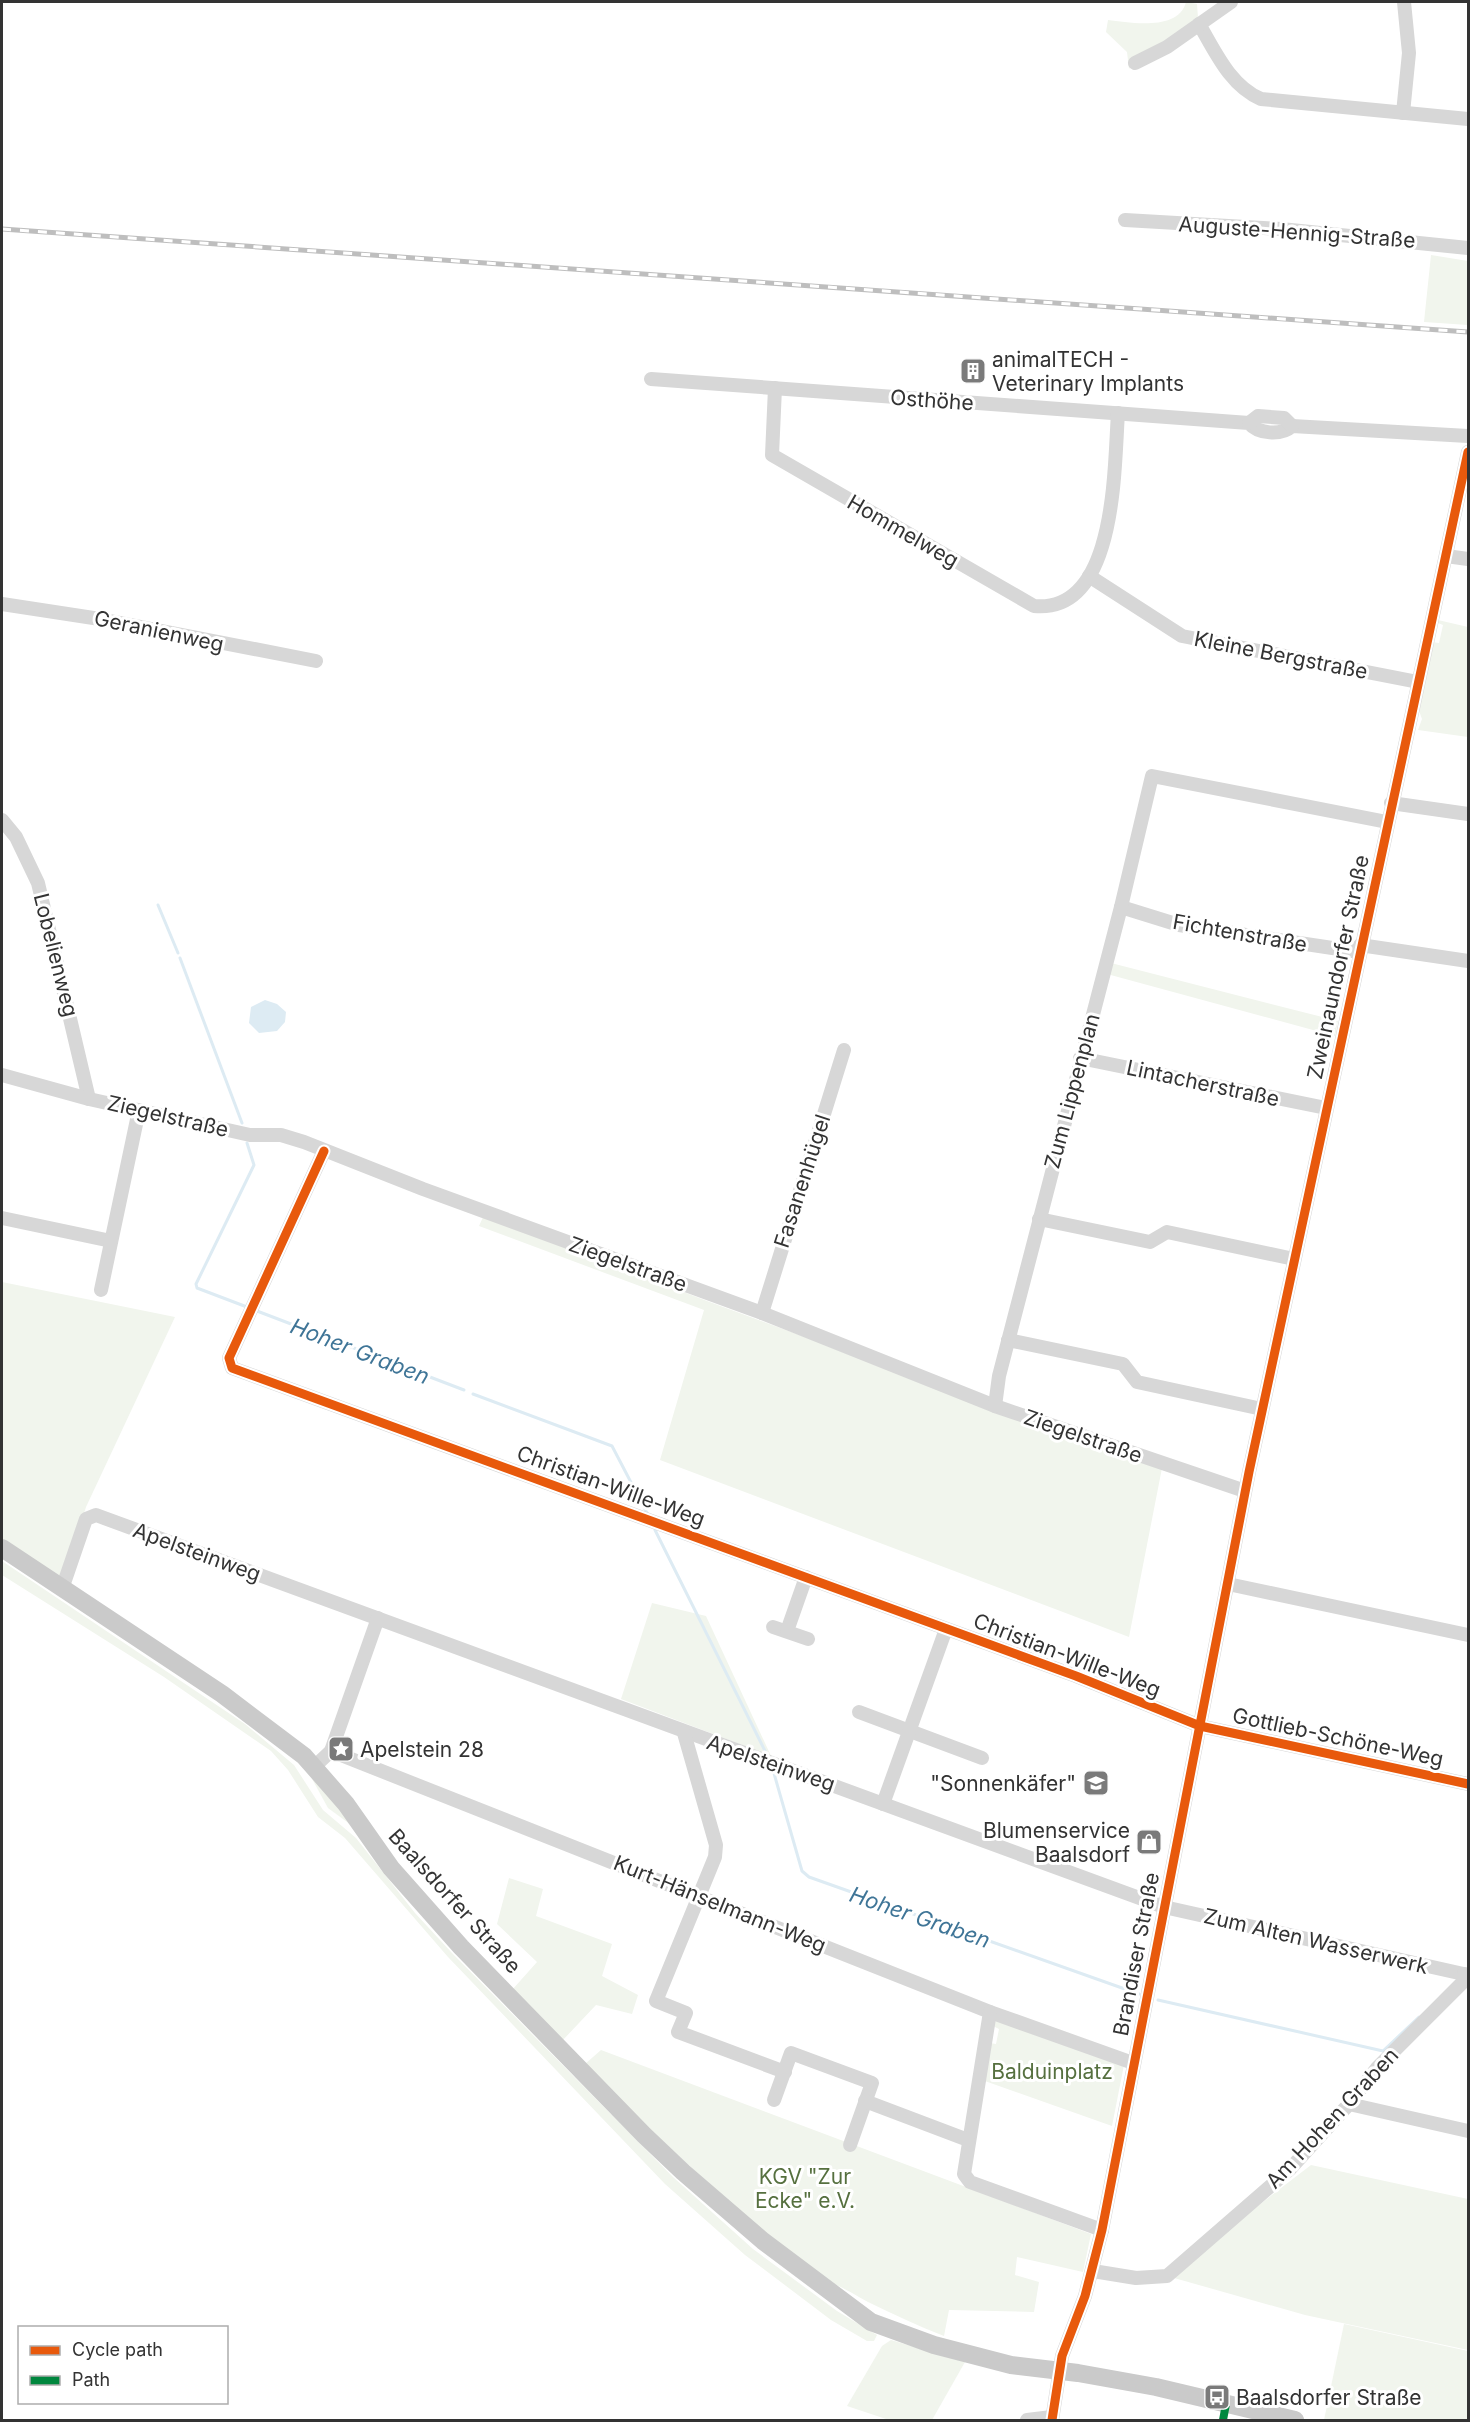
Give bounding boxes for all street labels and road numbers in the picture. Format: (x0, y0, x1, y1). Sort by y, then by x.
street label: Auguste-Hennig-Straße (1178, 211, 1416, 253)
street label: Osthöhe (889, 385, 975, 415)
street label: Hommelweg (843, 489, 963, 573)
street label: Geranienweg (92, 605, 226, 657)
street label: Kleine Bergstraße (1192, 626, 1370, 684)
street label: Zweinaundorfer Straße (1302, 853, 1374, 1081)
street label: Lobelienweg (29, 891, 83, 1019)
street label: Fichtenstraße (1171, 909, 1309, 957)
street label: Zum Lippenplan (1039, 1011, 1105, 1171)
street label: Lintacherstraße (1124, 1055, 1282, 1111)
street label: Ziegelstraße (105, 1090, 231, 1142)
street label: Fasanenhügel (769, 1111, 835, 1251)
street label: Ziegelstraße (566, 1231, 690, 1297)
street label: Ziegelstraße (1021, 1404, 1145, 1468)
street label: Christian-Wille-Weg (513, 1440, 709, 1532)
street label: Apelsteinweg (130, 1517, 264, 1587)
street label: Christian-Wille-Weg (970, 1608, 1164, 1702)
street label: Gottlieb-Schöne-Weg (1230, 1702, 1446, 1772)
street label: Apelsteinweg (704, 1729, 838, 1797)
street label: Baalsdorfer Straße (384, 1824, 526, 1978)
street label: Kurt-Hänselmann-Weg (610, 1850, 830, 1958)
street label: Brandiser Straße (1108, 1870, 1164, 2038)
street label: Zum Alten Wasserwerk (1201, 1903, 1431, 1979)
street label: Am Hohen Graben (1261, 2043, 1403, 2193)

